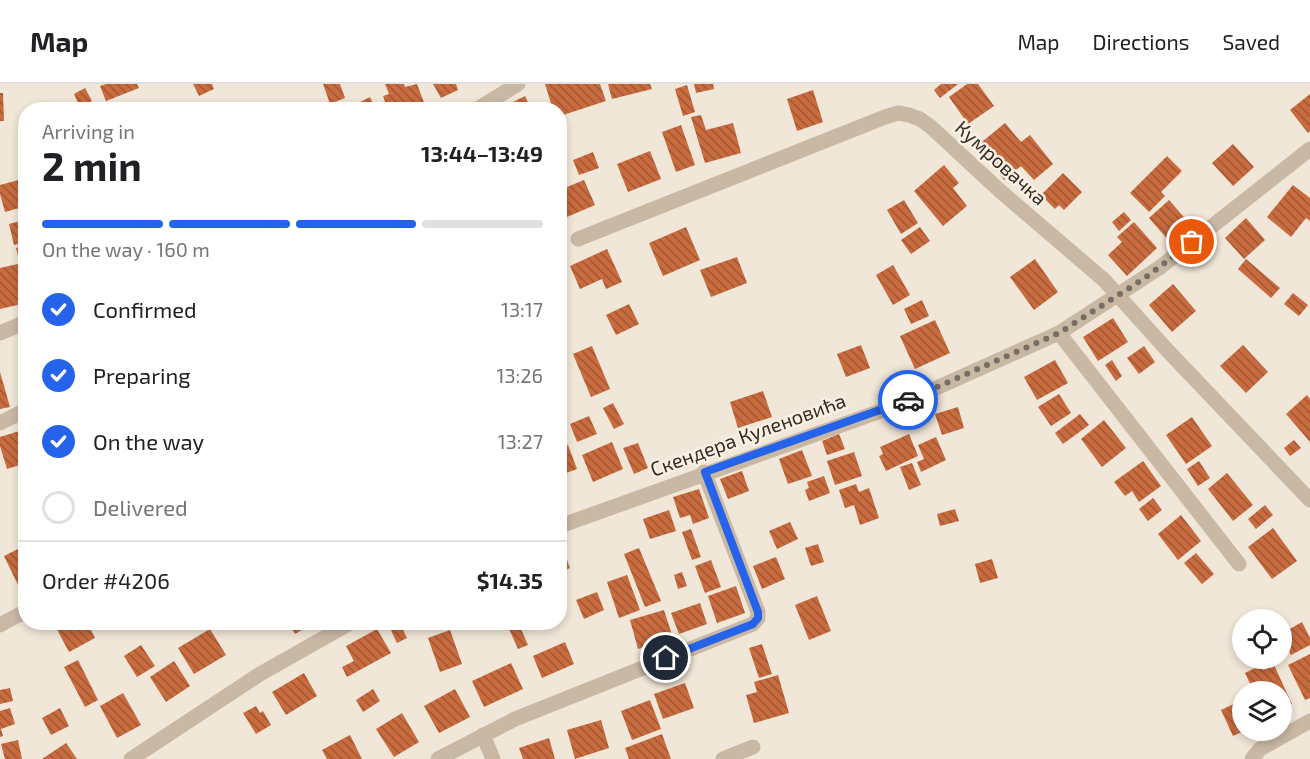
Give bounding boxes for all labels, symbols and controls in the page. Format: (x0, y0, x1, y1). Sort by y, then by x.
text: Map (30, 24, 88, 58)
text: Map (1017, 29, 1060, 54)
text: Directions (1093, 29, 1189, 54)
text: Saved (1222, 29, 1280, 54)
street label: Кумровачка (950, 115, 1052, 210)
text: Arriving in (42, 119, 135, 143)
text: 13:44–13:49 (421, 140, 543, 166)
text: 2 min (42, 142, 142, 189)
pin (1166, 216, 1217, 267)
icon: bag (1175, 225, 1208, 258)
text: On the way · 160 m (42, 237, 210, 261)
icon: check (42, 293, 75, 326)
text: Confirmed (93, 296, 197, 322)
text: 13:17 (501, 297, 543, 321)
icon: check (42, 359, 75, 392)
text: Preparing (93, 362, 191, 388)
text: 13:26 (497, 363, 543, 387)
courier (878, 370, 938, 430)
icon: car (892, 384, 925, 417)
street label: Скендера Куленовића (647, 387, 849, 482)
icon: check (42, 425, 75, 458)
text: On the way (93, 428, 204, 454)
text: 13:27 (498, 429, 543, 453)
text: Delivered (93, 494, 188, 520)
text: Order #4206 (42, 567, 170, 593)
text: $14.35 (477, 567, 543, 593)
map controls (1232, 609, 1292, 741)
button: locate (1232, 609, 1292, 669)
pin (640, 632, 691, 683)
icon: home (649, 641, 682, 674)
button: layers (1232, 681, 1292, 741)

